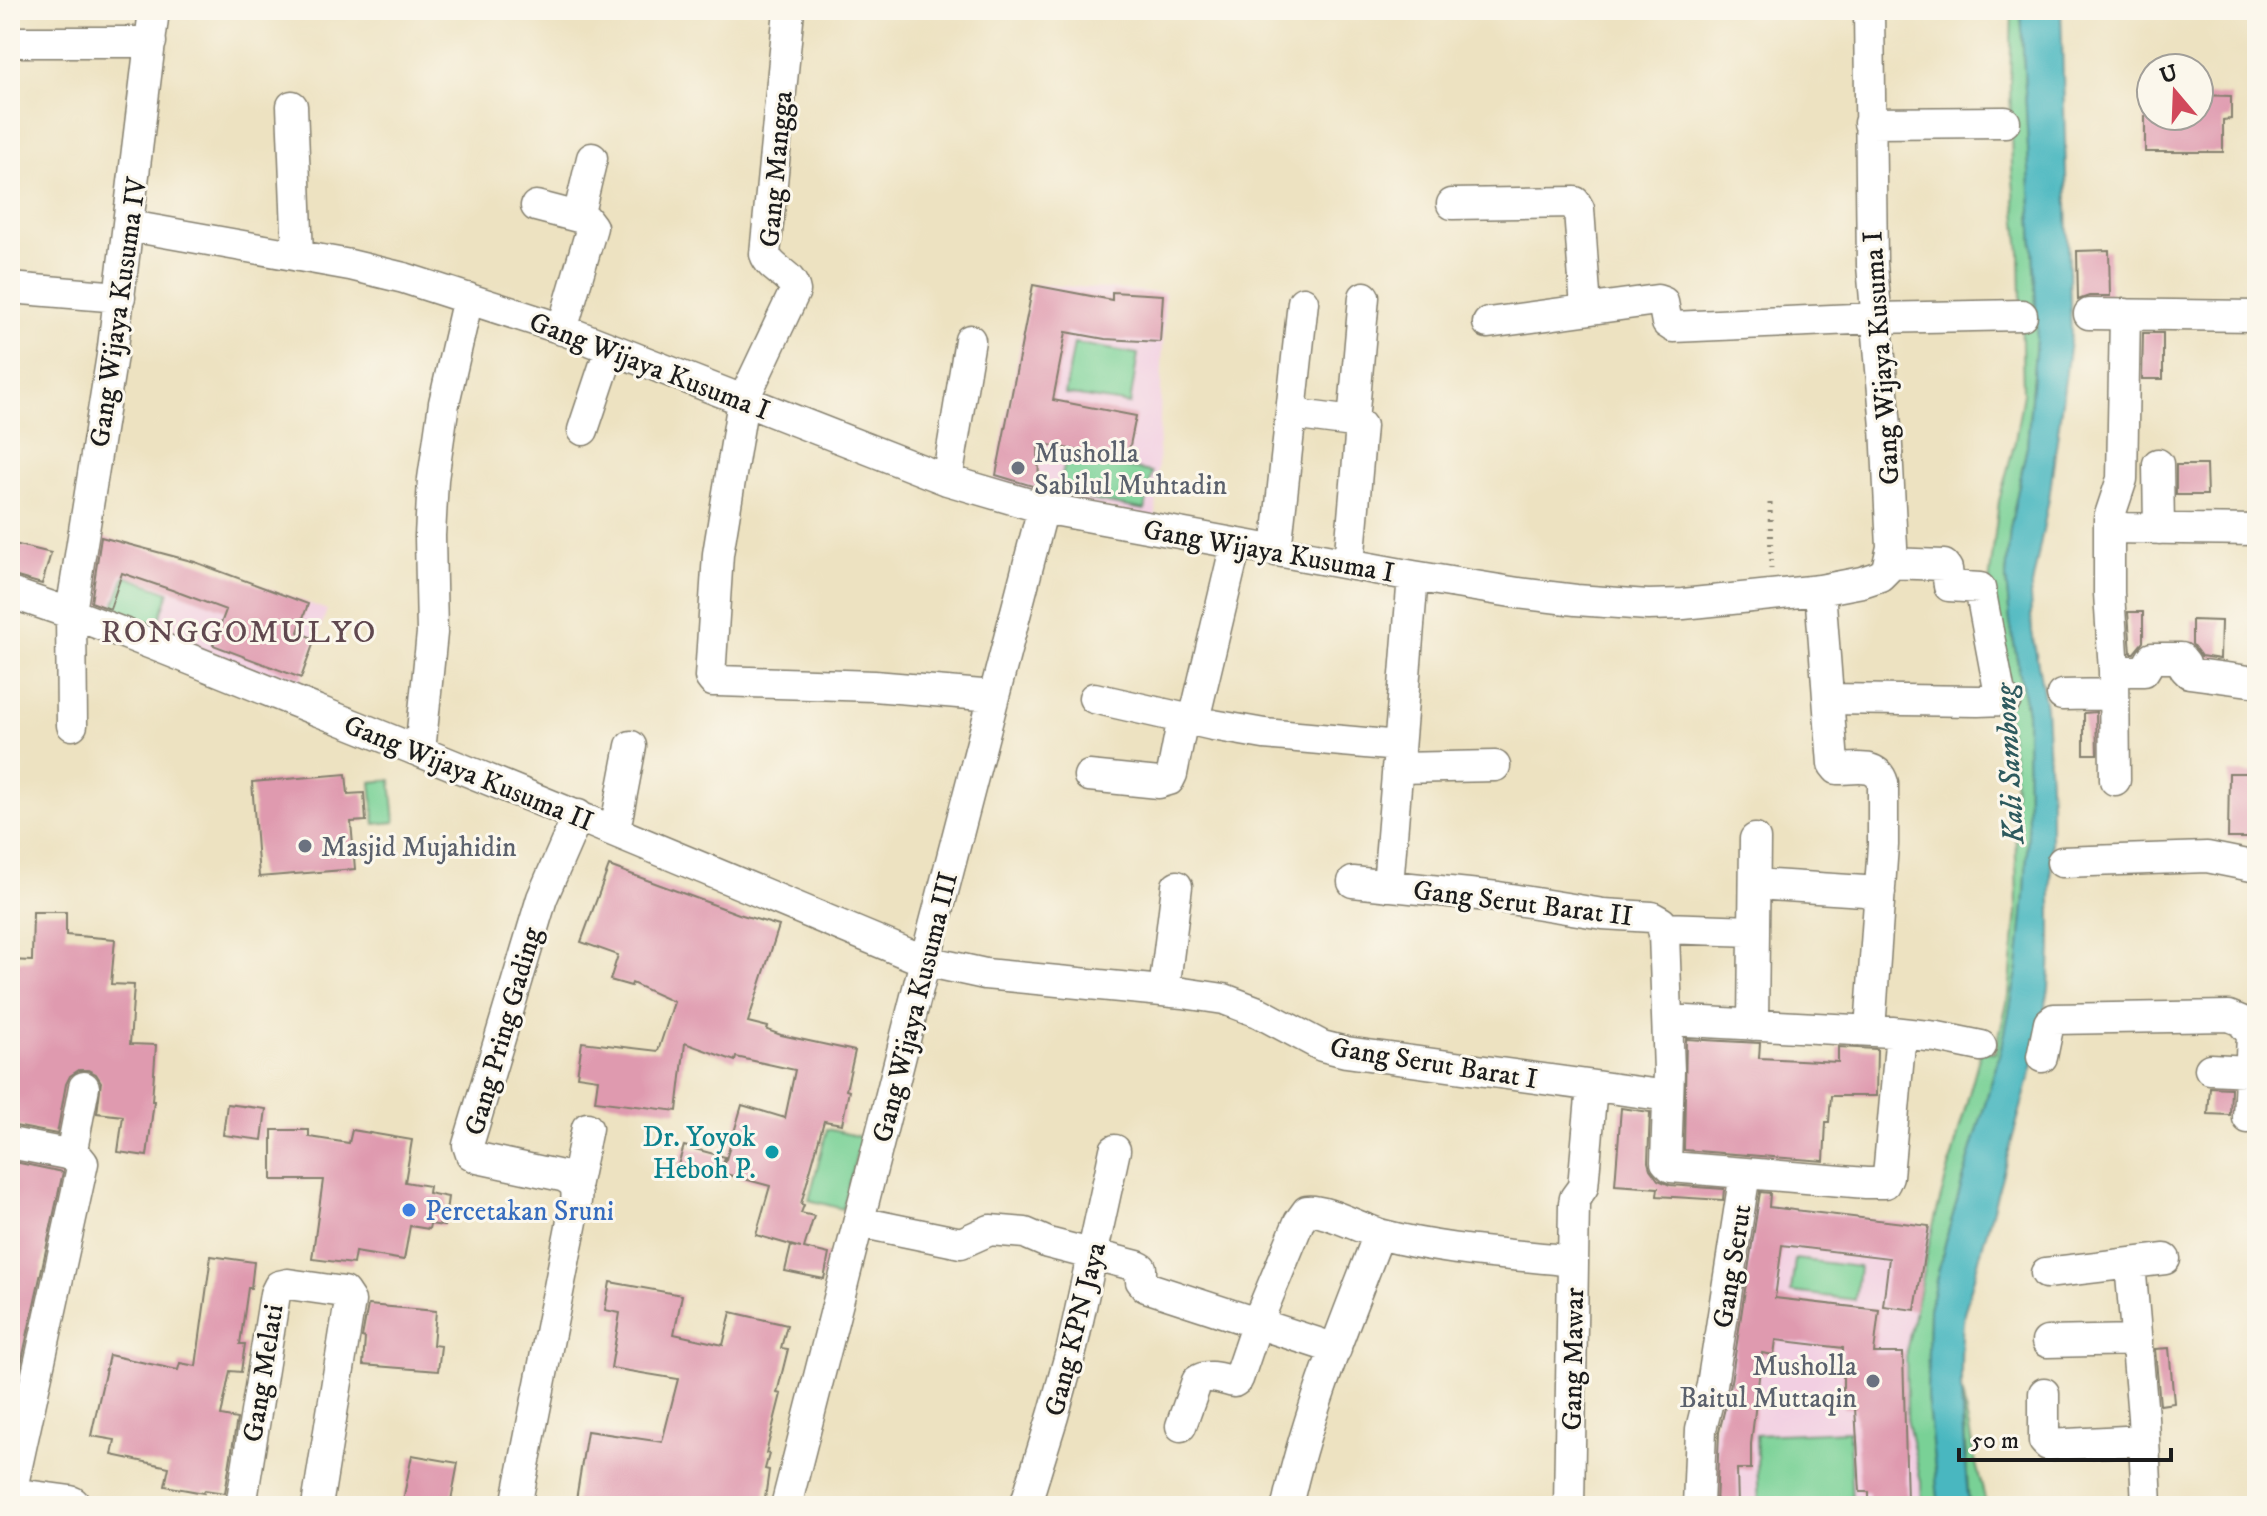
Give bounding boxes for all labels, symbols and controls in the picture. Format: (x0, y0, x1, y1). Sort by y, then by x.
north arrow (2135, 52, 2215, 132)
text: U (2157, 59, 2181, 90)
street label: Gang Mangga (752, 89, 801, 249)
street label: Gang Wijaya Kusuma IV (82, 174, 155, 449)
street label: Gang Wijaya Kusuma I (1855, 230, 1908, 486)
street label: Gang Wijaya Kusuma I (524, 304, 775, 428)
place label: Musholla Sabilul Muhtadin (1034, 436, 1227, 503)
marker: Musholla Sabilul Muhtadin (1009, 459, 1027, 477)
street label: Gang Wijaya Kusuma I (1140, 512, 1397, 591)
district label: RONGGOMULYO (101, 613, 377, 653)
water label: Kali Sambong (1988, 680, 2033, 846)
street label: Gang Wijaya Kusuma II (339, 707, 598, 839)
place label: Masjid Mujahidin (321, 830, 517, 865)
marker: Masjid Mujahidin (296, 837, 314, 855)
street label: Gang Wijaya Kusuma III (865, 868, 966, 1146)
street label: Gang Serut Barat II (1411, 873, 1635, 934)
street label: Gang Pring Gading (457, 923, 550, 1139)
street label: Gang Serut Barat I (1328, 1030, 1540, 1097)
place label: Dr. Yoyok Heboh P. (642, 1120, 756, 1187)
marker: Dr. Yoyok Heboh P. (763, 1143, 781, 1161)
place label: Percetakan Sruni (425, 1194, 614, 1229)
marker: Percetakan Sruni (400, 1201, 418, 1219)
street label: Gang Serut (1705, 1202, 1760, 1331)
street label: Gang KPN Jaya (1037, 1239, 1114, 1420)
street label: Gang Mawar (1555, 1286, 1592, 1431)
street label: Gang Melati (235, 1302, 292, 1445)
place label: Musholla Baitul Muttaqin (1679, 1349, 1857, 1416)
marker: Musholla Baitul Muttaqin (1864, 1372, 1882, 1390)
scale bar (1959, 1412, 2171, 1462)
text: 50 m (1971, 1426, 2019, 1456)

